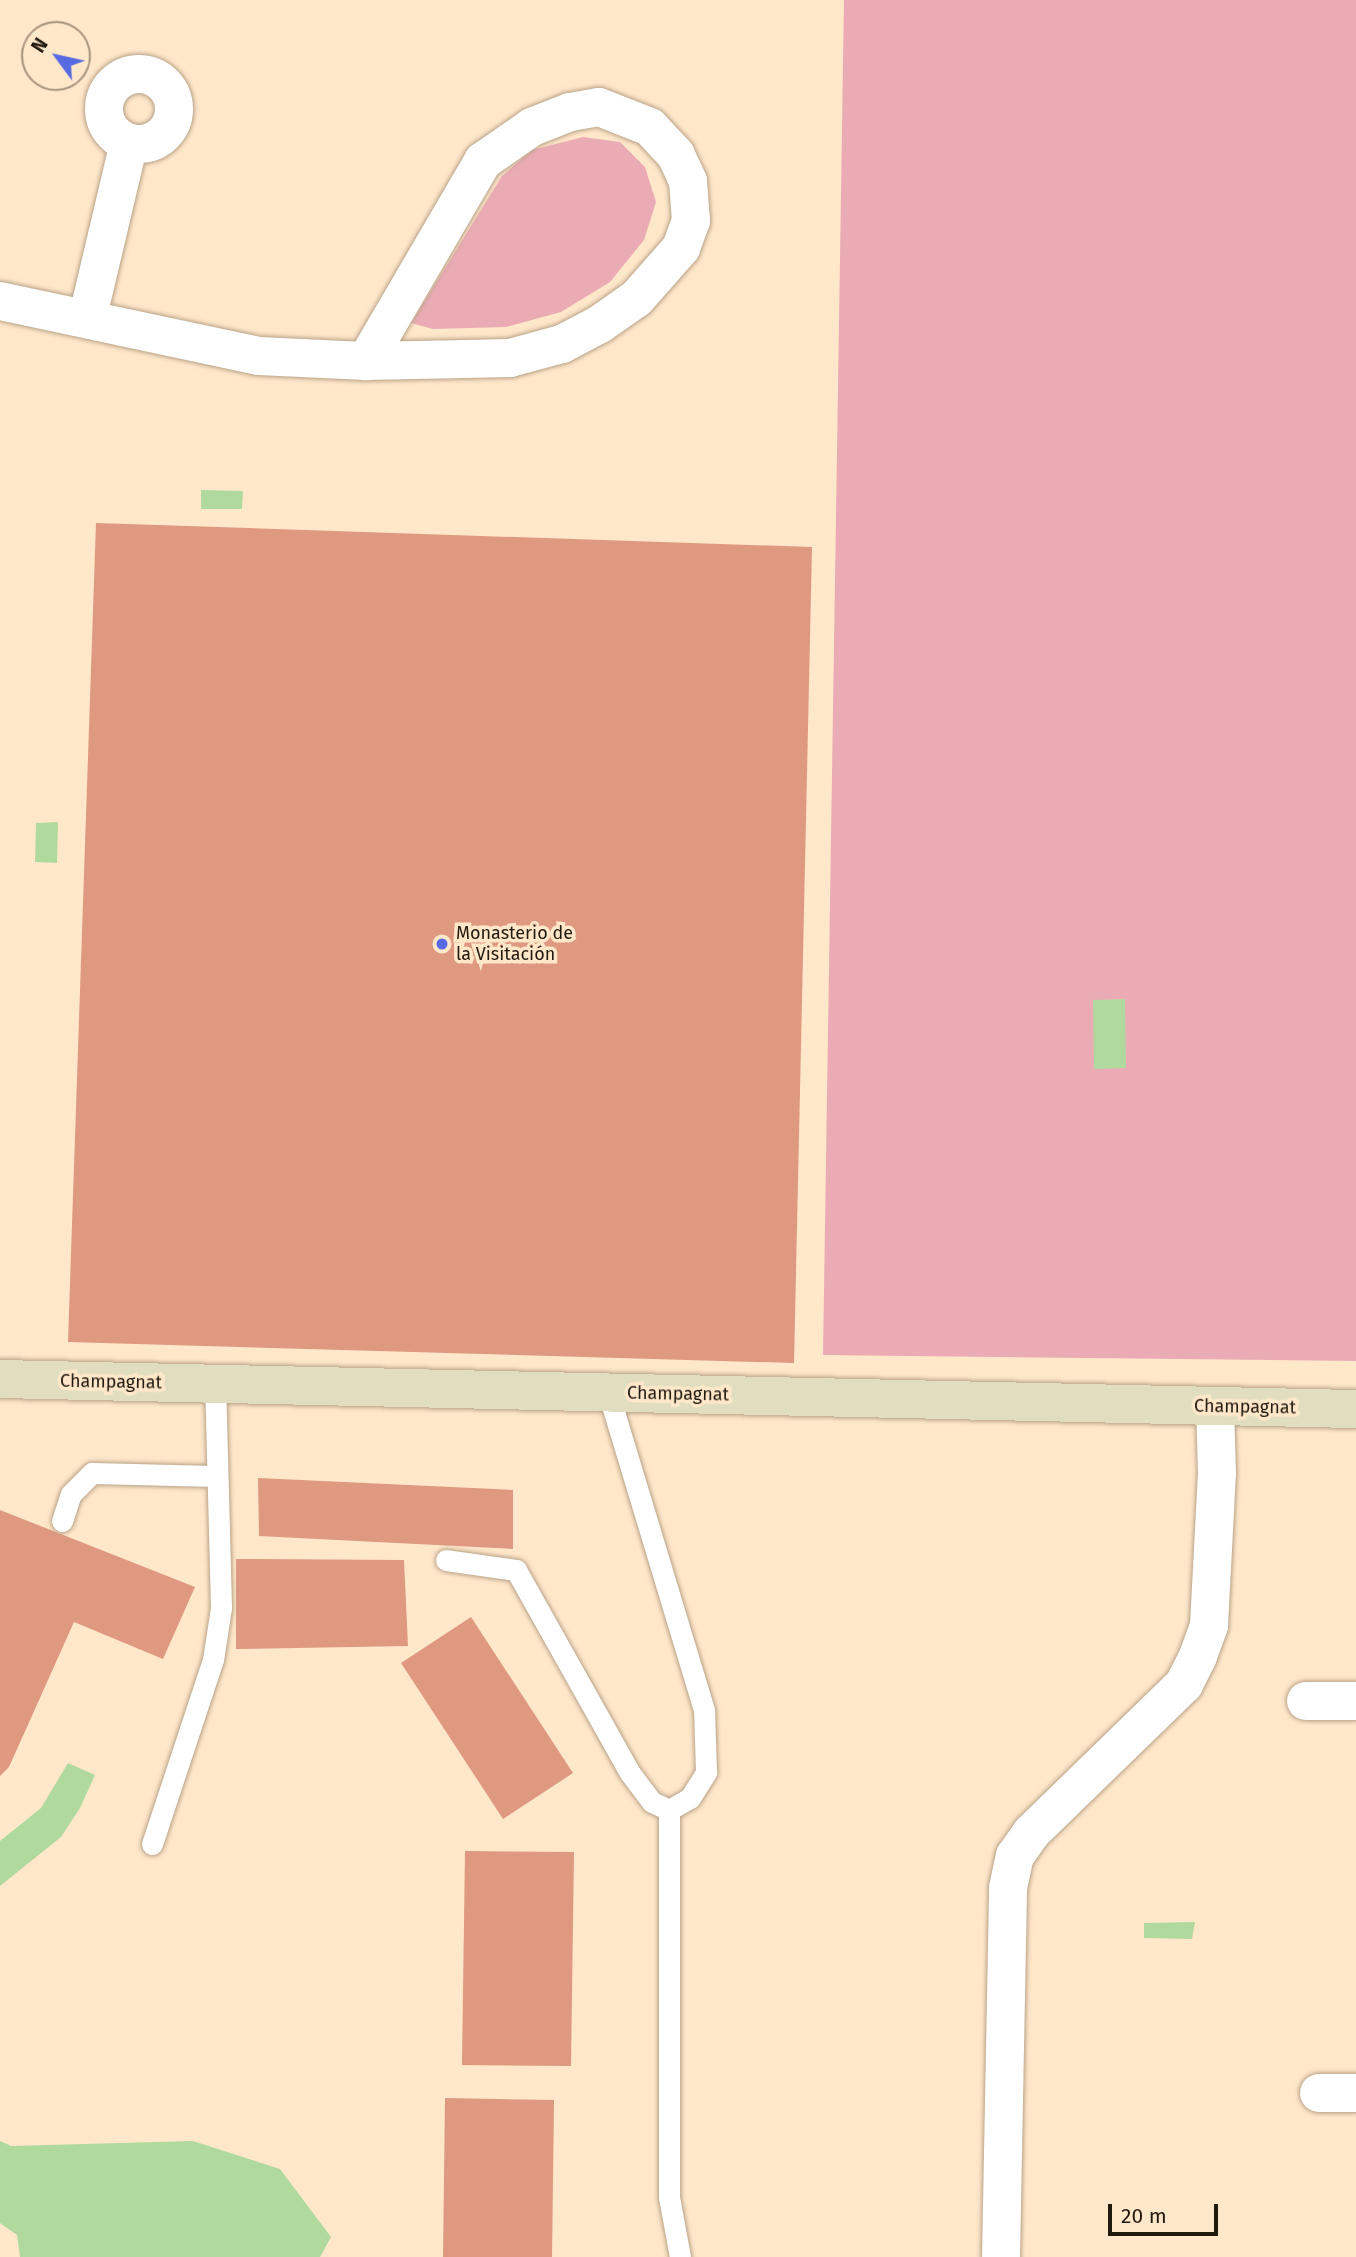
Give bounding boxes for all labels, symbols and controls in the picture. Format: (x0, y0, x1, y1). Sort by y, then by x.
north arrow (21, 21, 91, 91)
text: N (27, 34, 53, 57)
place label: Monasterio de la Visitación (456, 923, 573, 965)
marker: Monasterio de la Visitación (434, 936, 450, 952)
street label: Champagnat (60, 1370, 162, 1394)
street label: Champagnat (627, 1382, 729, 1406)
street label: Champagnat (1194, 1395, 1296, 1419)
scale bar (1111, 2190, 1221, 2234)
text: 20 m (1121, 2203, 1167, 2229)

